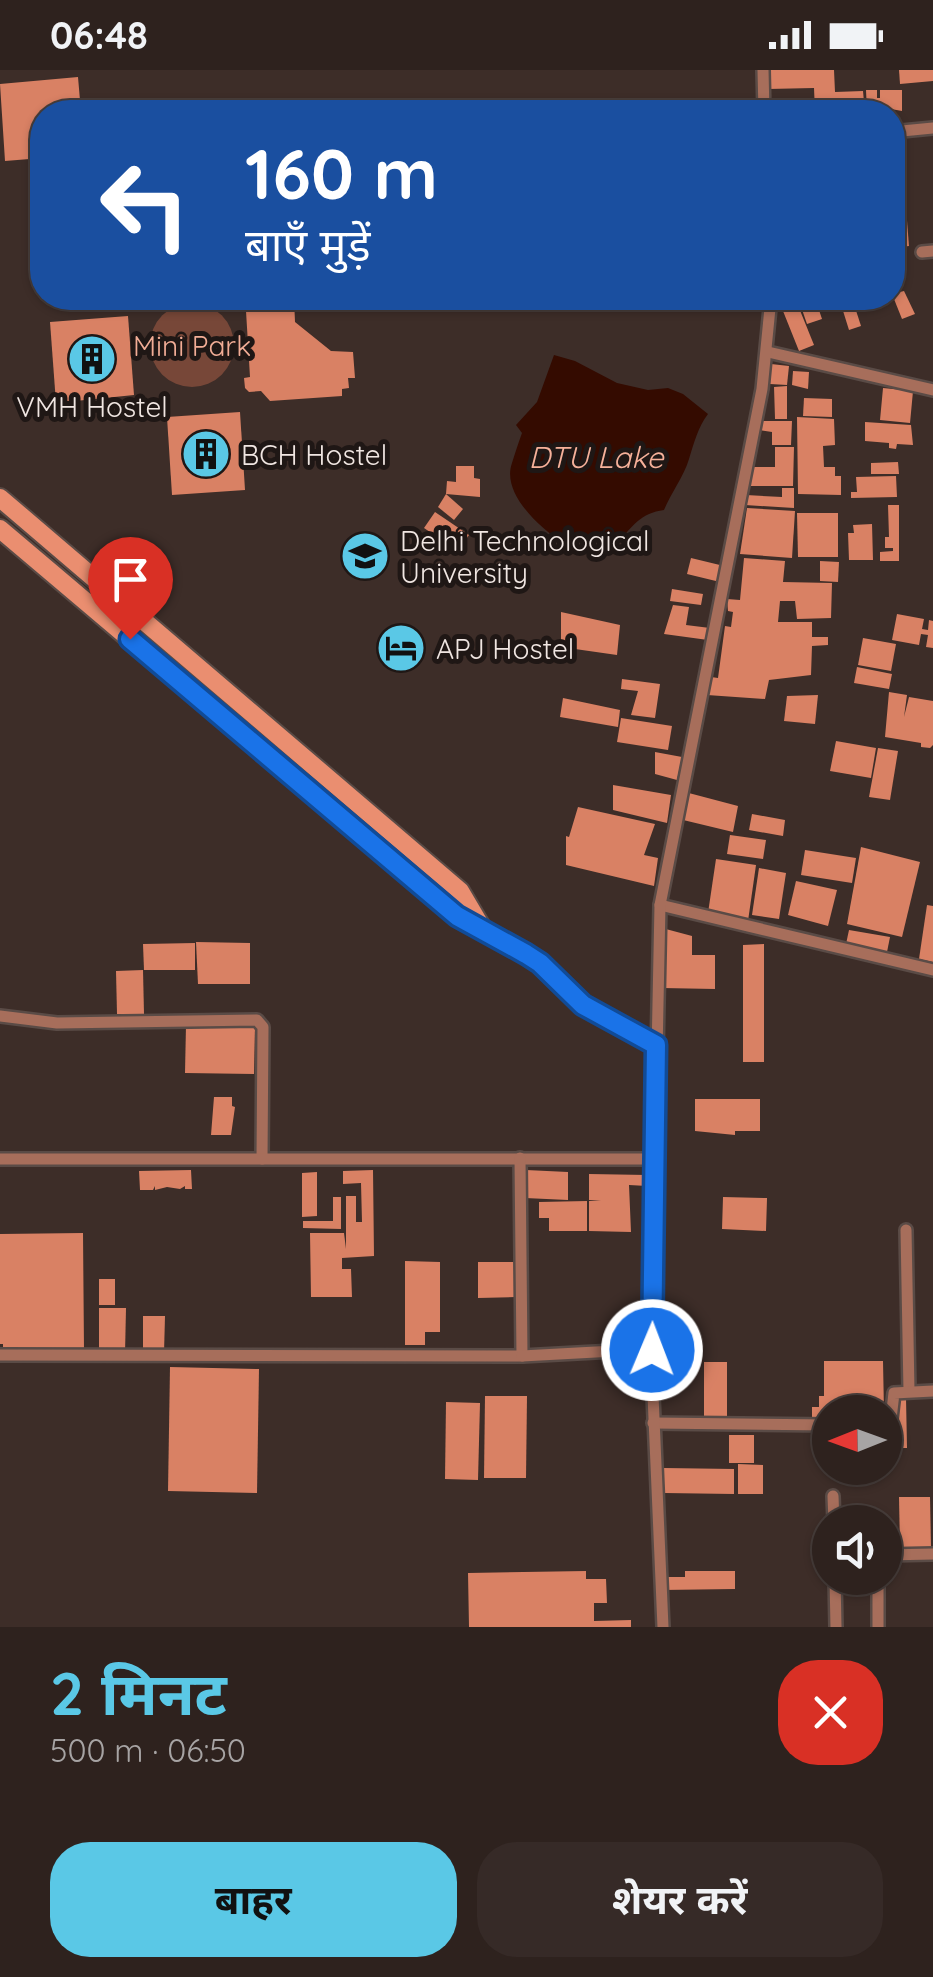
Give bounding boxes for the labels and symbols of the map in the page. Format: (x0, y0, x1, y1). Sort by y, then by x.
park label: Mini Park (133, 328, 251, 363)
building icon: VMH Hostel (66, 333, 118, 385)
place label: VMH Hostel (16, 389, 168, 424)
building icon: BCH Hostel (180, 428, 232, 480)
place label: BCH Hostel (241, 437, 387, 472)
water label: DTU Lake (528, 438, 665, 476)
place label: Delhi Technological University (400, 523, 649, 590)
school or university icon: Delhi Technological University (339, 530, 391, 582)
pin (88, 537, 173, 640)
hotel icon: APJ Hostel (375, 622, 427, 674)
place label: APJ Hostel (436, 631, 574, 666)
position arrow (600, 1298, 704, 1402)
north arrow (812, 1395, 902, 1485)

